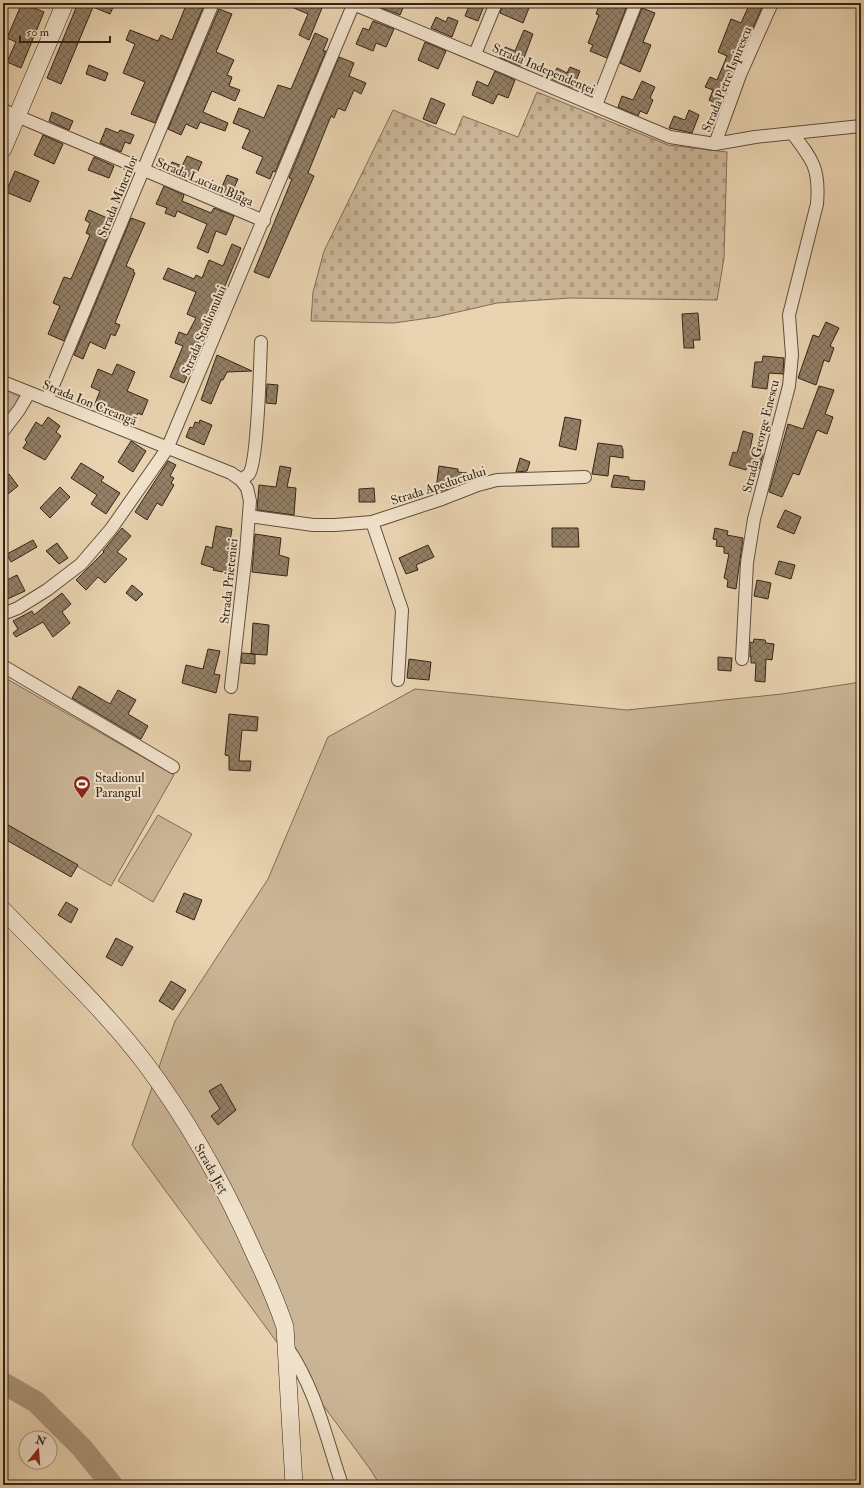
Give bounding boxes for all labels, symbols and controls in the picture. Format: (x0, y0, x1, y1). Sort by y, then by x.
scale bar (20, 18, 110, 44)
street label: Strada Petre Ispirescu (698, 24, 756, 135)
text: 50 m (26, 25, 50, 40)
street label: Strada Independenței (489, 40, 598, 99)
street label: Strada Minerilor (94, 153, 142, 240)
street label: Strada Lucian Blaga (153, 154, 256, 210)
street label: Strada Stadionului (178, 283, 230, 378)
street label: Strada Ion Creangă (40, 377, 140, 429)
street label: Strada George Enescu (739, 378, 783, 494)
street label: Strada Apeductului (389, 463, 489, 510)
street label: Strada Prieteniei (217, 537, 241, 625)
place label: Stadionul Parangul (95, 770, 145, 801)
sports icon: Stadionul Parangul (72, 774, 92, 799)
street label: Strada Jieț (191, 1141, 232, 1196)
north arrow (18, 1430, 58, 1470)
text: N (33, 1433, 48, 1449)

